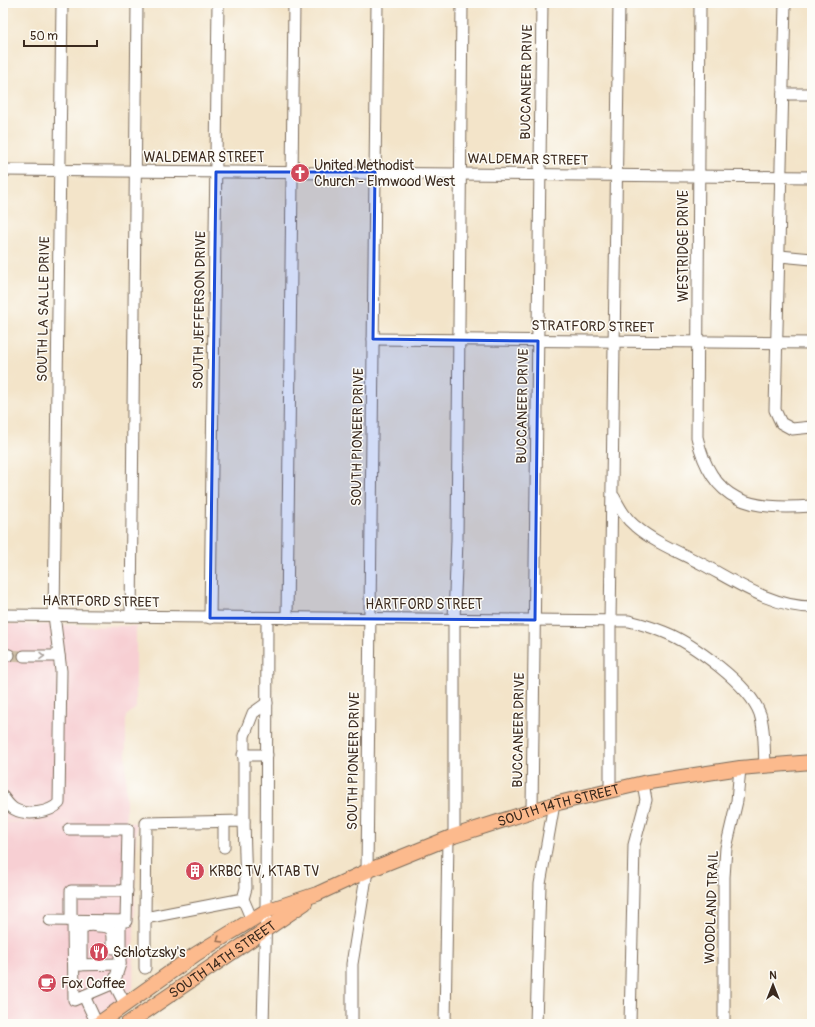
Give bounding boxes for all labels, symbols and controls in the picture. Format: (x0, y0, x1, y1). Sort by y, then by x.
scale bar (24, 22, 97, 48)
street label: BUCCANEER DRIVE (517, 24, 536, 140)
text: 50 m (30, 29, 58, 44)
street label: WALDEMAR STREET (144, 149, 265, 166)
street label: WALDEMAR STREET (467, 150, 589, 169)
place label: United Methodist Church - Elmwood West (314, 157, 456, 190)
church icon: United Methodist Church - Elmwood West (289, 162, 311, 184)
street label: WESTRIDGE DRIVE (675, 190, 692, 302)
street label: SOUTH JEFFERSON DRIVE (190, 231, 209, 389)
street label: SOUTH LA SALLE DRIVE (34, 236, 53, 382)
street label: STRATFORD STREET (531, 317, 655, 336)
street label: BUCCANEER DRIVE (513, 348, 532, 464)
street label: SOUTH PIONEER DRIVE (348, 368, 367, 506)
street label: HARTFORD STREET (42, 592, 160, 611)
street label: HARTFORD STREET (365, 596, 483, 613)
one-way arrow (39, 652, 45, 660)
street label: BUCCANEER DRIVE (509, 672, 528, 788)
street label: SOUTH PIONEER DRIVE (344, 692, 363, 830)
street label: SOUTH 14TH STREET (495, 781, 621, 831)
street label: WOODLAND TRAIL (701, 850, 722, 964)
building icon: KRBC TV, KTAB TV (184, 860, 206, 882)
place label: KRBC TV, KTAB TV (209, 863, 320, 880)
street label: SOUTH 14TH STREET (166, 917, 279, 1002)
one-way arrow (216, 935, 223, 942)
restaurant icon: Schlotzsky's (88, 941, 110, 963)
place label: Schlotzsky's (113, 944, 186, 961)
north arrow (753, 965, 793, 1005)
text: N (769, 969, 777, 982)
cafe icon: Fox Coffee (36, 972, 58, 994)
place label: Fox Coffee (61, 975, 125, 992)

